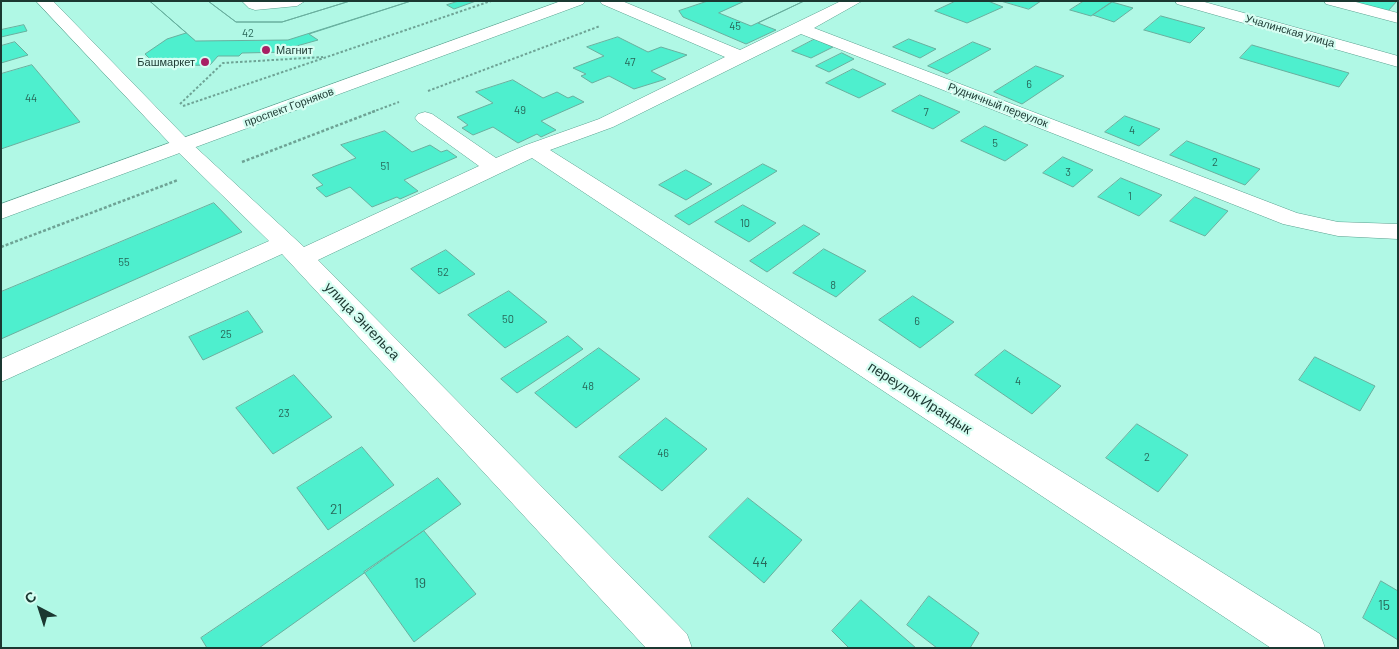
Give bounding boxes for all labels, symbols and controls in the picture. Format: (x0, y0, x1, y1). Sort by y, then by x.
street label: Учалинская улица (1244, 12, 1336, 50)
house number: 45 (729, 19, 741, 33)
house number: 42 (242, 26, 254, 40)
place label: Магнит (276, 43, 313, 57)
marker: Магнит (260, 44, 272, 56)
place label: Башмаркет (137, 55, 195, 69)
house number: 47 (625, 55, 635, 69)
marker: Башмаркет (199, 56, 211, 68)
house number: 6 (1026, 77, 1032, 91)
street label: Рудничный переулок (946, 80, 1050, 130)
street label: проспект Горняков (242, 85, 336, 129)
house number: 44 (25, 91, 37, 105)
house number: 49 (514, 103, 526, 117)
house number: 7 (923, 105, 929, 119)
house number: 4 (1129, 123, 1135, 137)
house number: 5 (992, 136, 998, 150)
house number: 2 (1212, 155, 1218, 169)
house number: 51 (380, 159, 390, 173)
house number: 3 (1065, 165, 1071, 179)
house number: 1 (1128, 189, 1132, 203)
house number: 10 (740, 216, 750, 230)
house number: 55 (118, 255, 130, 269)
house number: 52 (437, 265, 449, 279)
house number: 8 (830, 278, 836, 292)
street label: улица Энгельса (321, 279, 403, 363)
house number: 50 (502, 312, 514, 326)
house number: 6 (914, 314, 920, 328)
house number: 25 (220, 327, 232, 341)
street label: переулок Ирандык (865, 358, 975, 438)
house number: 4 (1015, 374, 1021, 388)
house number: 48 (582, 379, 594, 393)
house number: 23 (278, 406, 290, 420)
house number: 46 (657, 446, 669, 460)
house number: 2 (1144, 450, 1150, 464)
house number: 21 (330, 501, 342, 517)
house number: 44 (752, 554, 768, 570)
house number: 19 (414, 575, 426, 591)
north arrow (15, 584, 65, 634)
text: С (21, 587, 39, 607)
house number: 15 (1378, 597, 1390, 613)

